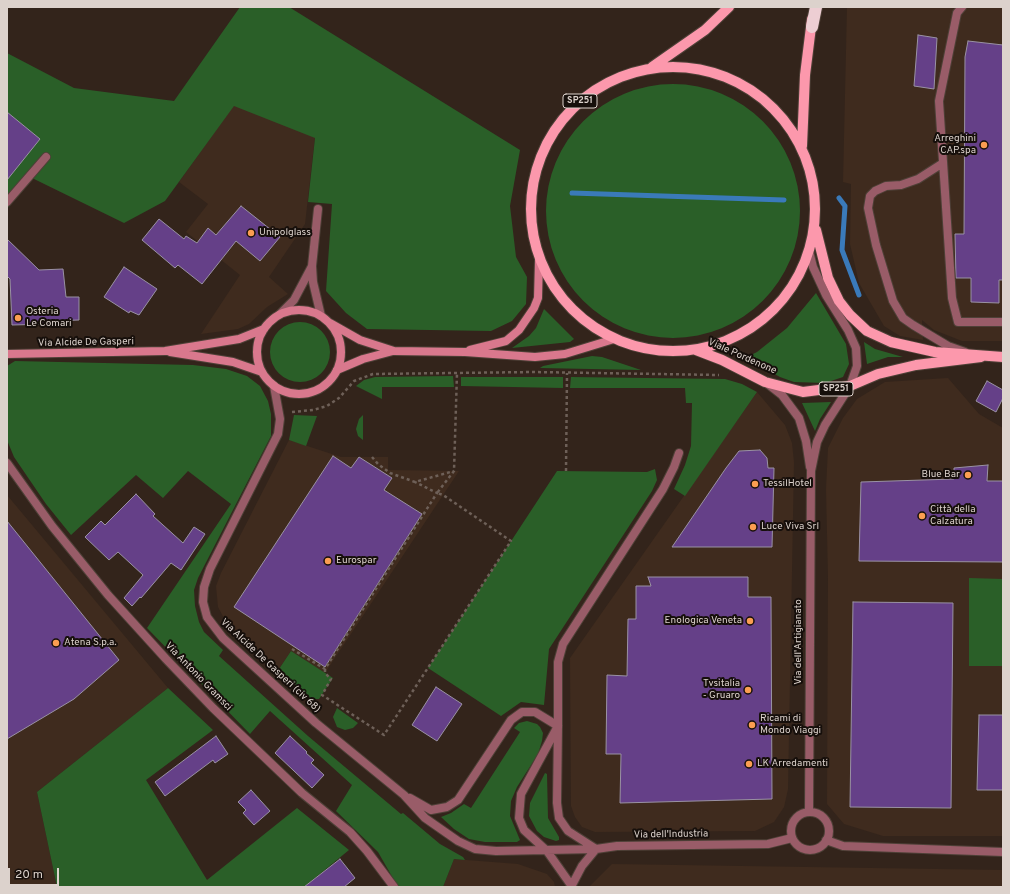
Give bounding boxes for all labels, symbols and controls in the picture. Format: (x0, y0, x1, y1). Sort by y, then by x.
road number: SP251 (563, 94, 597, 108)
place label: Arreghini CAP.spa (934, 133, 976, 156)
marker: Arreghini CAP.spa (979, 140, 989, 150)
place label: Unipolglass (259, 227, 311, 239)
marker: Unipolglass (246, 228, 256, 238)
place label: Osteria Le Comari (26, 306, 72, 330)
marker: Osteria Le Comari (13, 313, 23, 323)
street label: Via Alcide De Gasperi (38, 336, 134, 350)
street label: Viale Pordenone (706, 337, 778, 377)
road number: SP251 (819, 382, 853, 396)
place label: Blue Bar (922, 469, 960, 481)
marker: Blue Bar (963, 470, 973, 480)
place label: TessilHotel (763, 478, 812, 490)
marker: TessilHotel (750, 479, 760, 489)
place label: Città della Calzatura (930, 504, 975, 528)
marker: Città della Calzatura (917, 511, 927, 521)
place label: Luce Viva Srl (761, 521, 819, 533)
marker: Luce Viva Srl (748, 522, 758, 532)
place label: Eurospar (336, 555, 377, 567)
marker: Eurospar (323, 556, 333, 566)
street label: Via dell'Artigianato (793, 599, 805, 685)
place label: Enologica Veneta (665, 615, 742, 627)
marker: Enologica Veneta (745, 616, 755, 626)
street label: Via Alcide De Gasperi (civ 68) (218, 617, 322, 715)
place label: Atena S.p.a. (64, 637, 117, 649)
marker: Atena S.p.a. (51, 638, 61, 648)
street label: Via Antonio Gramsci (162, 640, 234, 714)
place label: Tvsitalia - Gruaro (703, 678, 740, 702)
marker: Tvsitalia - Gruaro (743, 685, 753, 695)
place label: Ricami di Mondo Viaggi (760, 713, 821, 736)
marker: Ricami di Mondo Viaggi (747, 720, 757, 730)
place label: LK Arredamenti (757, 758, 828, 770)
marker: LK Arredamenti (744, 759, 754, 769)
street label: Via dell'Industria (634, 828, 708, 842)
scale bar (10, 860, 61, 886)
text: 20 m (15, 867, 43, 883)

